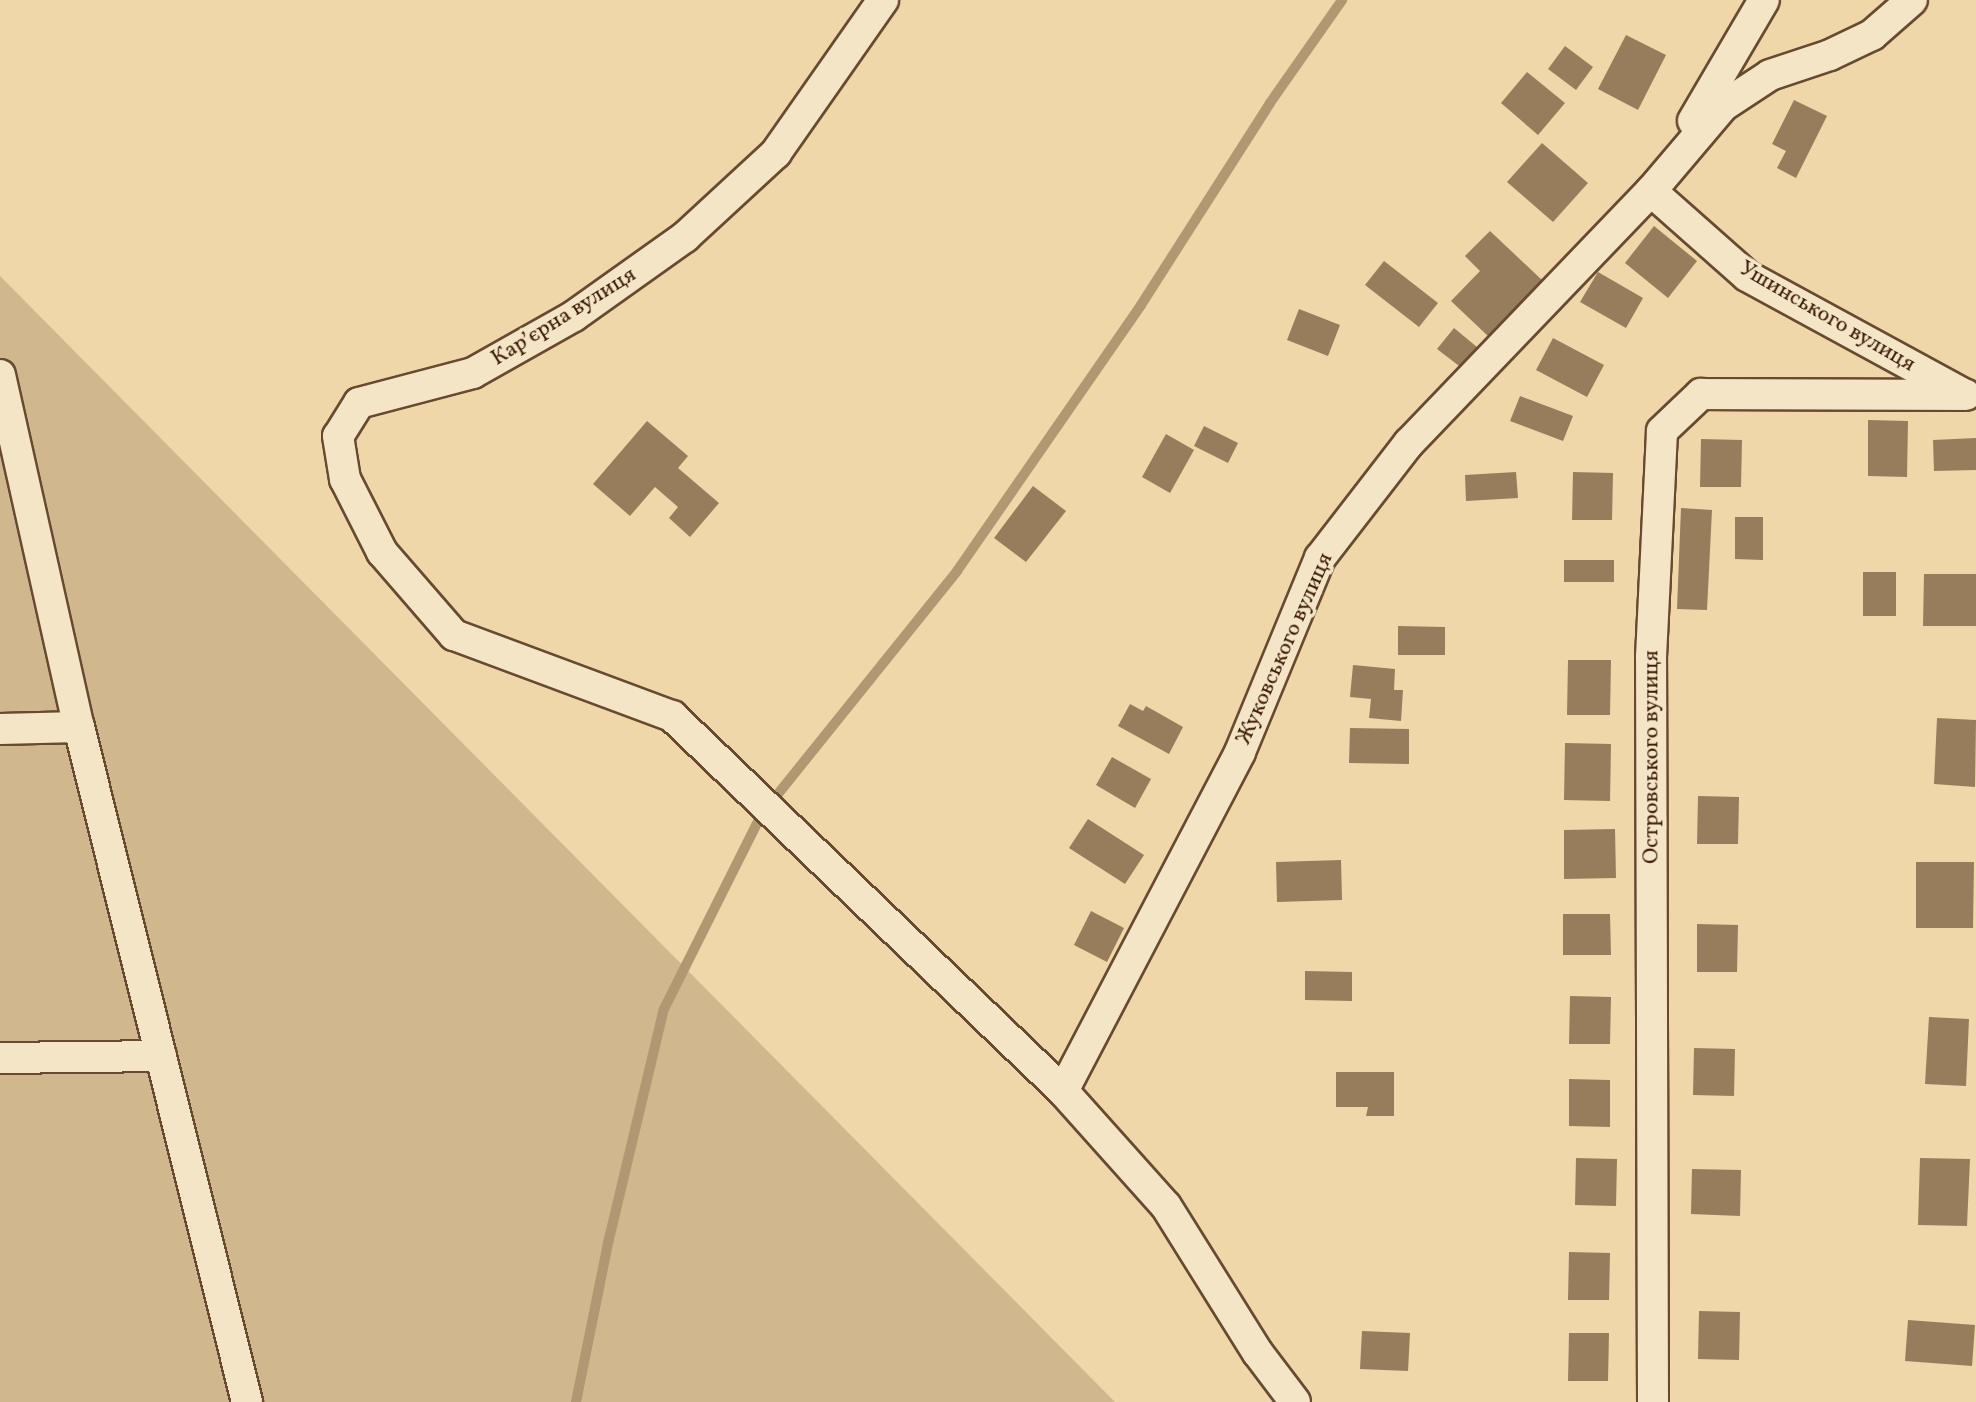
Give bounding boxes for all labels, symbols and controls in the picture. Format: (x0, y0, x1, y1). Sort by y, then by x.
street label: Ушинського вулиця (1734, 256, 1920, 378)
street label: Карʼєрна вулиця (487, 262, 641, 372)
street label: Жуковського вулиця (1231, 549, 1339, 749)
street label: Островського вулиця (1639, 650, 1665, 864)

